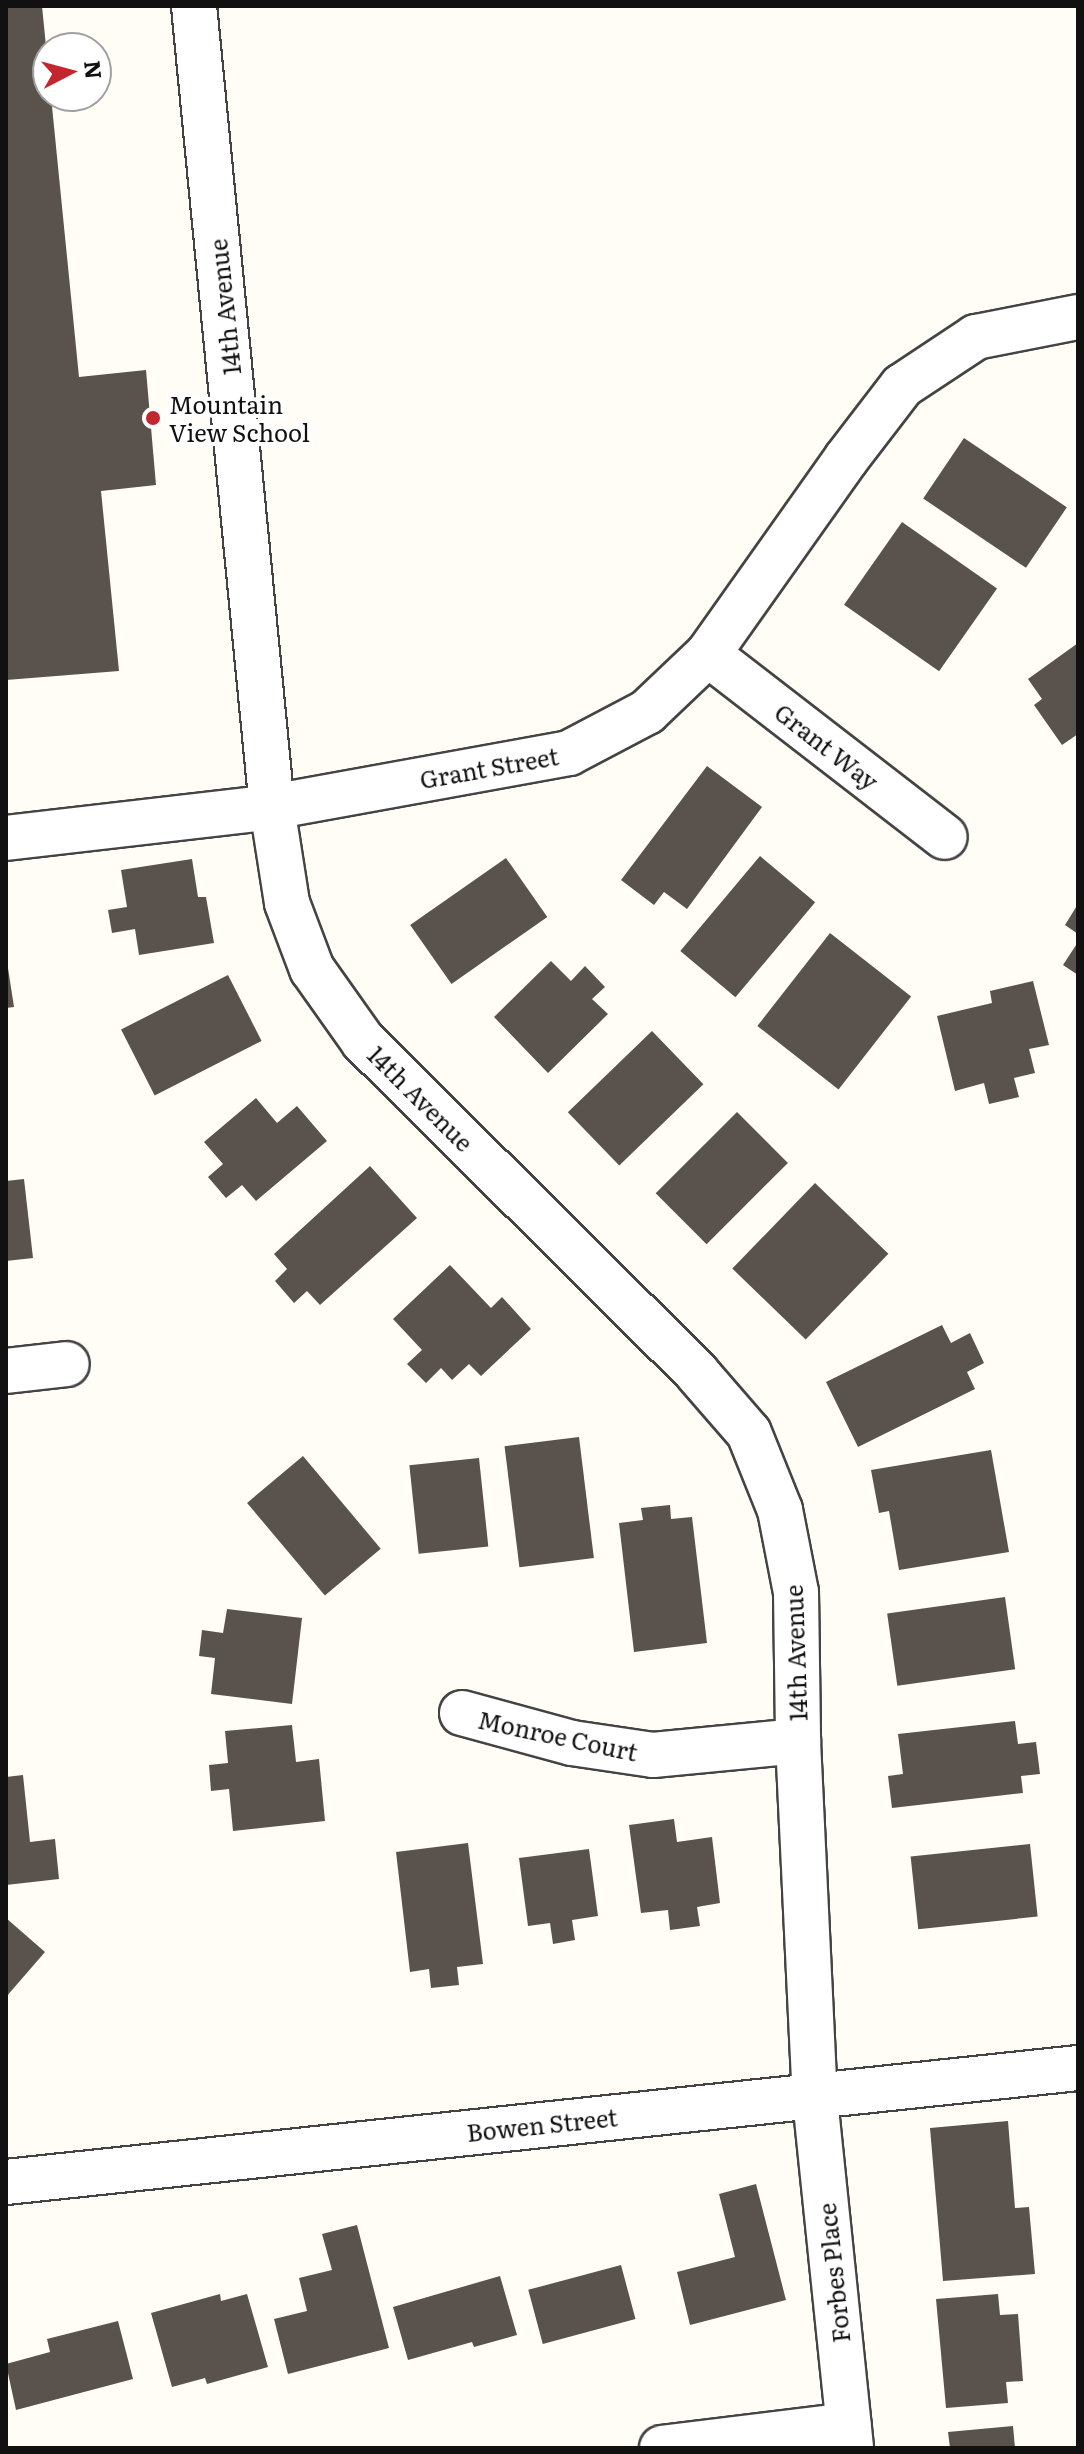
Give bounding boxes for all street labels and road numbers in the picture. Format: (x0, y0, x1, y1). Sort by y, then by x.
street label: 14th Avenue (203, 238, 245, 376)
street label: Grant Way (770, 697, 884, 795)
street label: Grant Street (417, 741, 561, 793)
street label: 14th Avenue (362, 1039, 480, 1157)
street label: 14th Avenue (778, 1584, 812, 1722)
street label: Monroe Court (476, 1704, 640, 1766)
street label: Bowen Street (465, 2102, 619, 2146)
street label: Forbes Place (811, 2202, 855, 2344)

